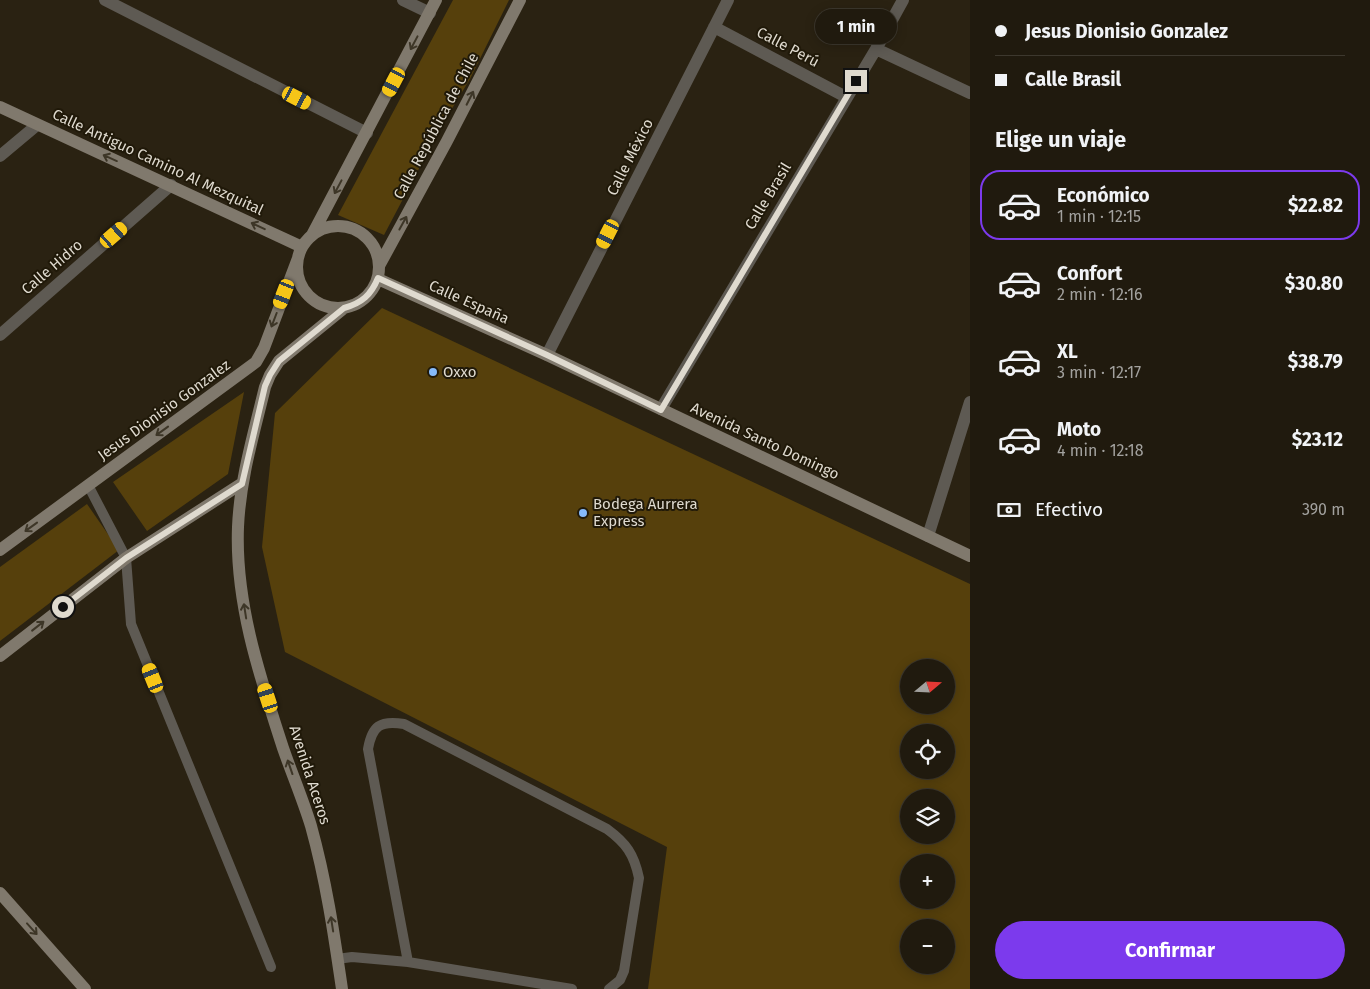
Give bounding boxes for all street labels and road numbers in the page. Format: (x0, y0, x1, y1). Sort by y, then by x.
street label: Calle Perú (754, 23, 822, 71)
street label: Calle República de Chile (390, 50, 482, 202)
street label: Calle Antiguo Camino Al Mezquital (49, 105, 267, 219)
street label: Calle México (603, 115, 657, 199)
street label: Calle Brasil (741, 159, 795, 233)
street label: Calle Hidro (18, 236, 86, 298)
street label: Calle España (426, 276, 512, 328)
street label: Jesus Dionisio Gonzalez (94, 356, 234, 464)
street label: Avenida Santo Domingo (688, 399, 842, 483)
street label: Avenida Aceros (286, 723, 334, 827)

